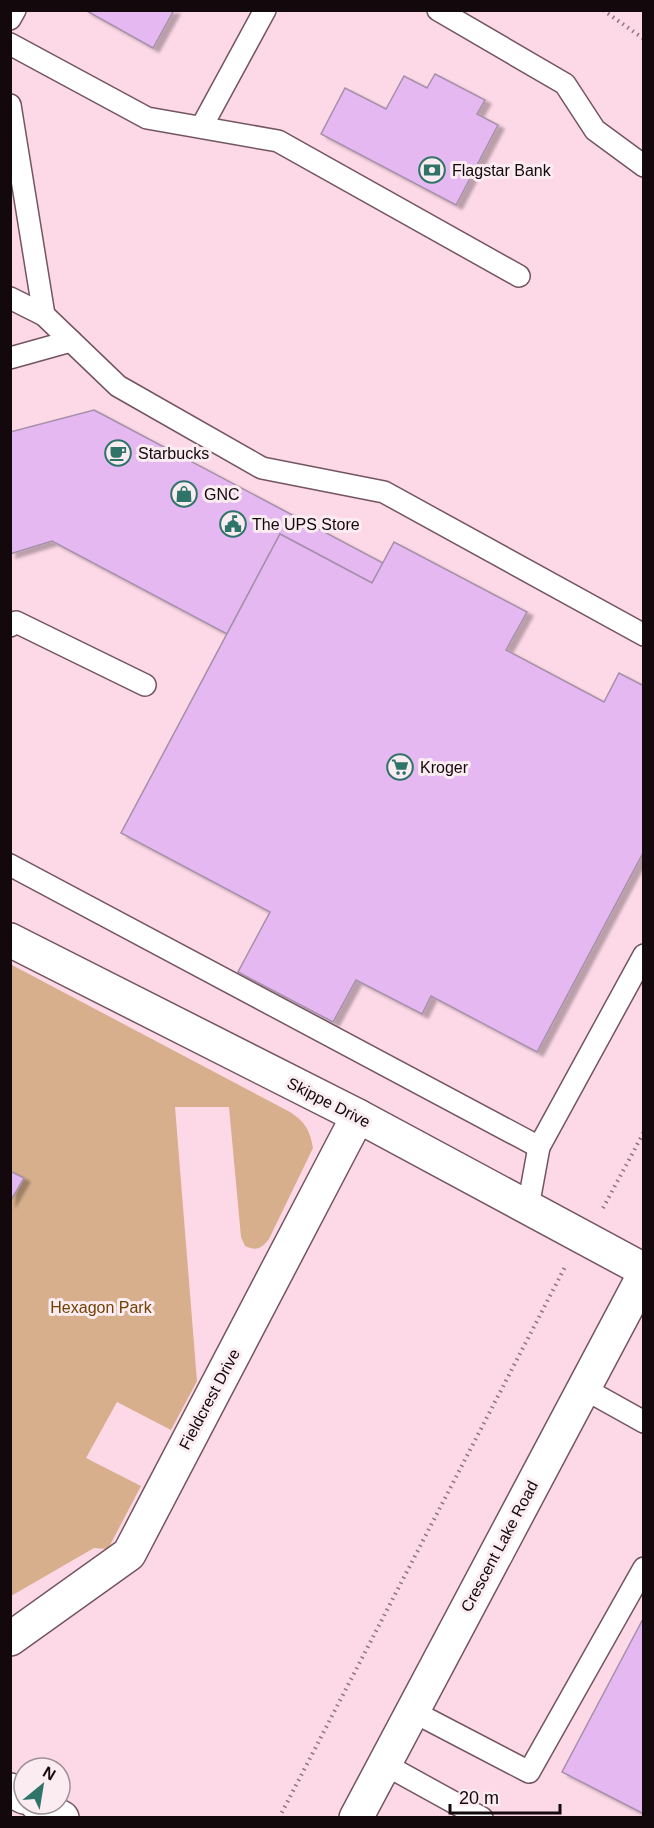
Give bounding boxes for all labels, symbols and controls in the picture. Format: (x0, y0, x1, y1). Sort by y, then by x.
bank icon: Flagstar Bank (417, 155, 447, 185)
place label: Flagstar Bank (452, 162, 552, 179)
cafe icon: Starbucks (103, 438, 133, 468)
place label: Starbucks (138, 445, 209, 462)
shop icon: GNC (169, 479, 199, 509)
place label: GNC (204, 486, 240, 503)
public building icon: The UPS Store (218, 509, 248, 539)
place label: The UPS Store (252, 516, 360, 533)
supermarket icon: Kroger (385, 752, 415, 782)
place label: Kroger (420, 759, 469, 776)
street label: Skippe Drive (285, 1074, 373, 1131)
park label: Hexagon Park (50, 1299, 153, 1316)
street label: Fieldcrest Drive (176, 1346, 243, 1452)
street label: Crescent Lake Road (458, 1478, 541, 1615)
north arrow (12, 1756, 72, 1816)
text: N (40, 1763, 59, 1784)
scale bar (450, 1777, 560, 1815)
text: 20 m (459, 1788, 499, 1808)

